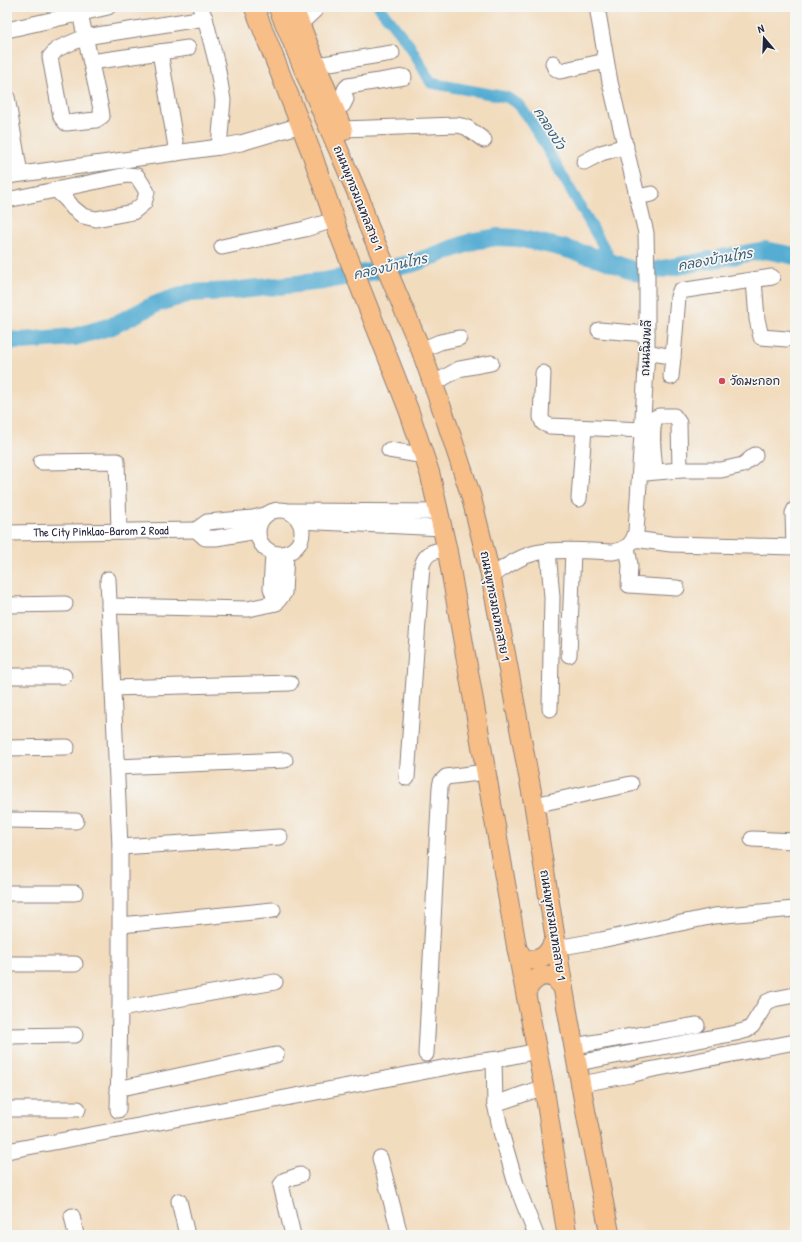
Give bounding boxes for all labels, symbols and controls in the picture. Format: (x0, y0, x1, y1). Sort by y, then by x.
north arrow (744, 18, 784, 58)
text: N (756, 21, 766, 36)
water label: คลองบัว (530, 104, 571, 154)
street label: ถนนพุทธมณฑลสาย 1 (329, 143, 387, 253)
water label: คลองบ้านไทร (676, 243, 755, 274)
water label: คลองบ้านไทร (351, 248, 430, 283)
street label: ถนนฉิมพลี (636, 319, 655, 376)
place label: วัดมะกอก (730, 372, 780, 389)
marker: วัดมะกอก (717, 376, 727, 386)
street label: The City Pinklao-Barom 2 Road (33, 521, 169, 541)
street label: ถนนพุทธมณฑลสาย 1 (476, 549, 514, 663)
street label: ถนนพุทธมณฑลสาย 1 (535, 868, 571, 982)

